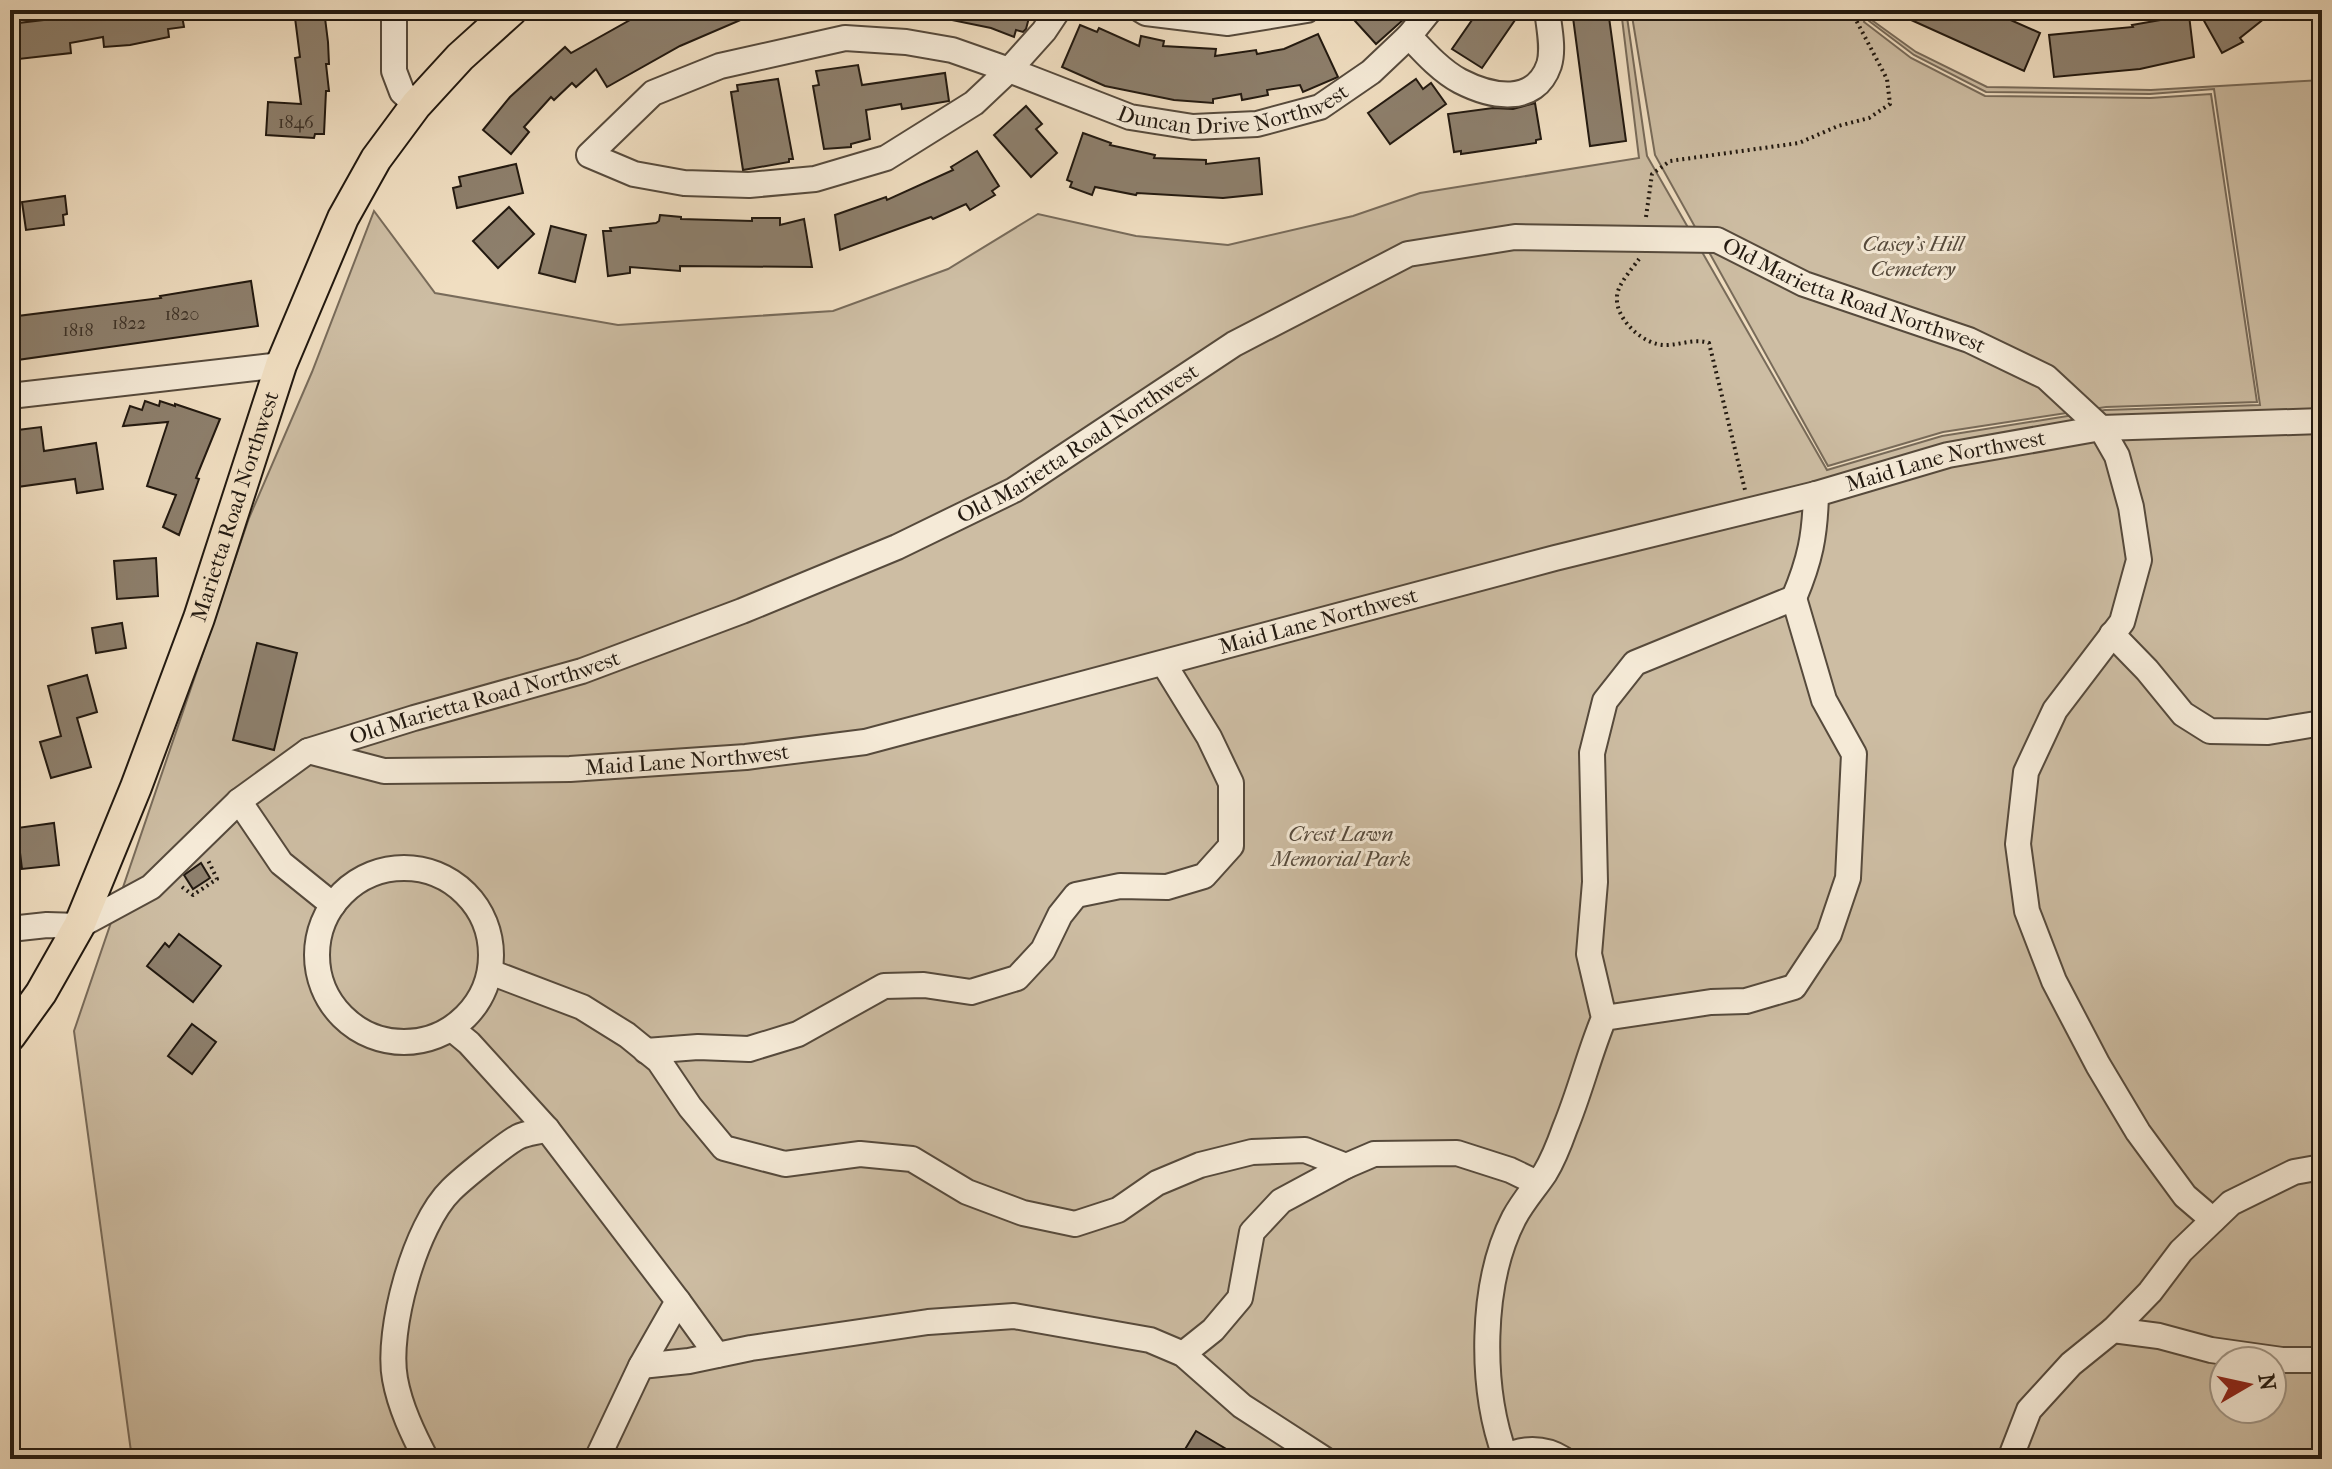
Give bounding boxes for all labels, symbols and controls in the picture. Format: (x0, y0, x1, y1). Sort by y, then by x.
street label: Duncan Drive Northwest (1114, 78, 1353, 140)
house number: 1846 (278, 112, 314, 133)
park label: Casey's Hill Cemetery (1862, 231, 1966, 282)
street label: Old Marietta Road Northwest (1718, 232, 1990, 359)
house number: 1820 (165, 304, 199, 325)
house number: 1822 (112, 313, 146, 334)
house number: 1818 (63, 320, 93, 341)
street label: Old Marietta Road Northwest (953, 358, 1204, 529)
street label: Marietta Road Northwest (186, 388, 285, 625)
street label: Maid Lane Northwest (1843, 425, 2048, 497)
street label: Maid Lane Northwest (1216, 582, 1421, 660)
street label: Old Marietta Road Northwest (346, 645, 624, 750)
street label: Maid Lane Northwest (584, 739, 791, 781)
park label: Crest Lawn Memorial Park (1269, 821, 1411, 872)
north arrow (2208, 1345, 2288, 1425)
text: N (2253, 1372, 2281, 1393)

